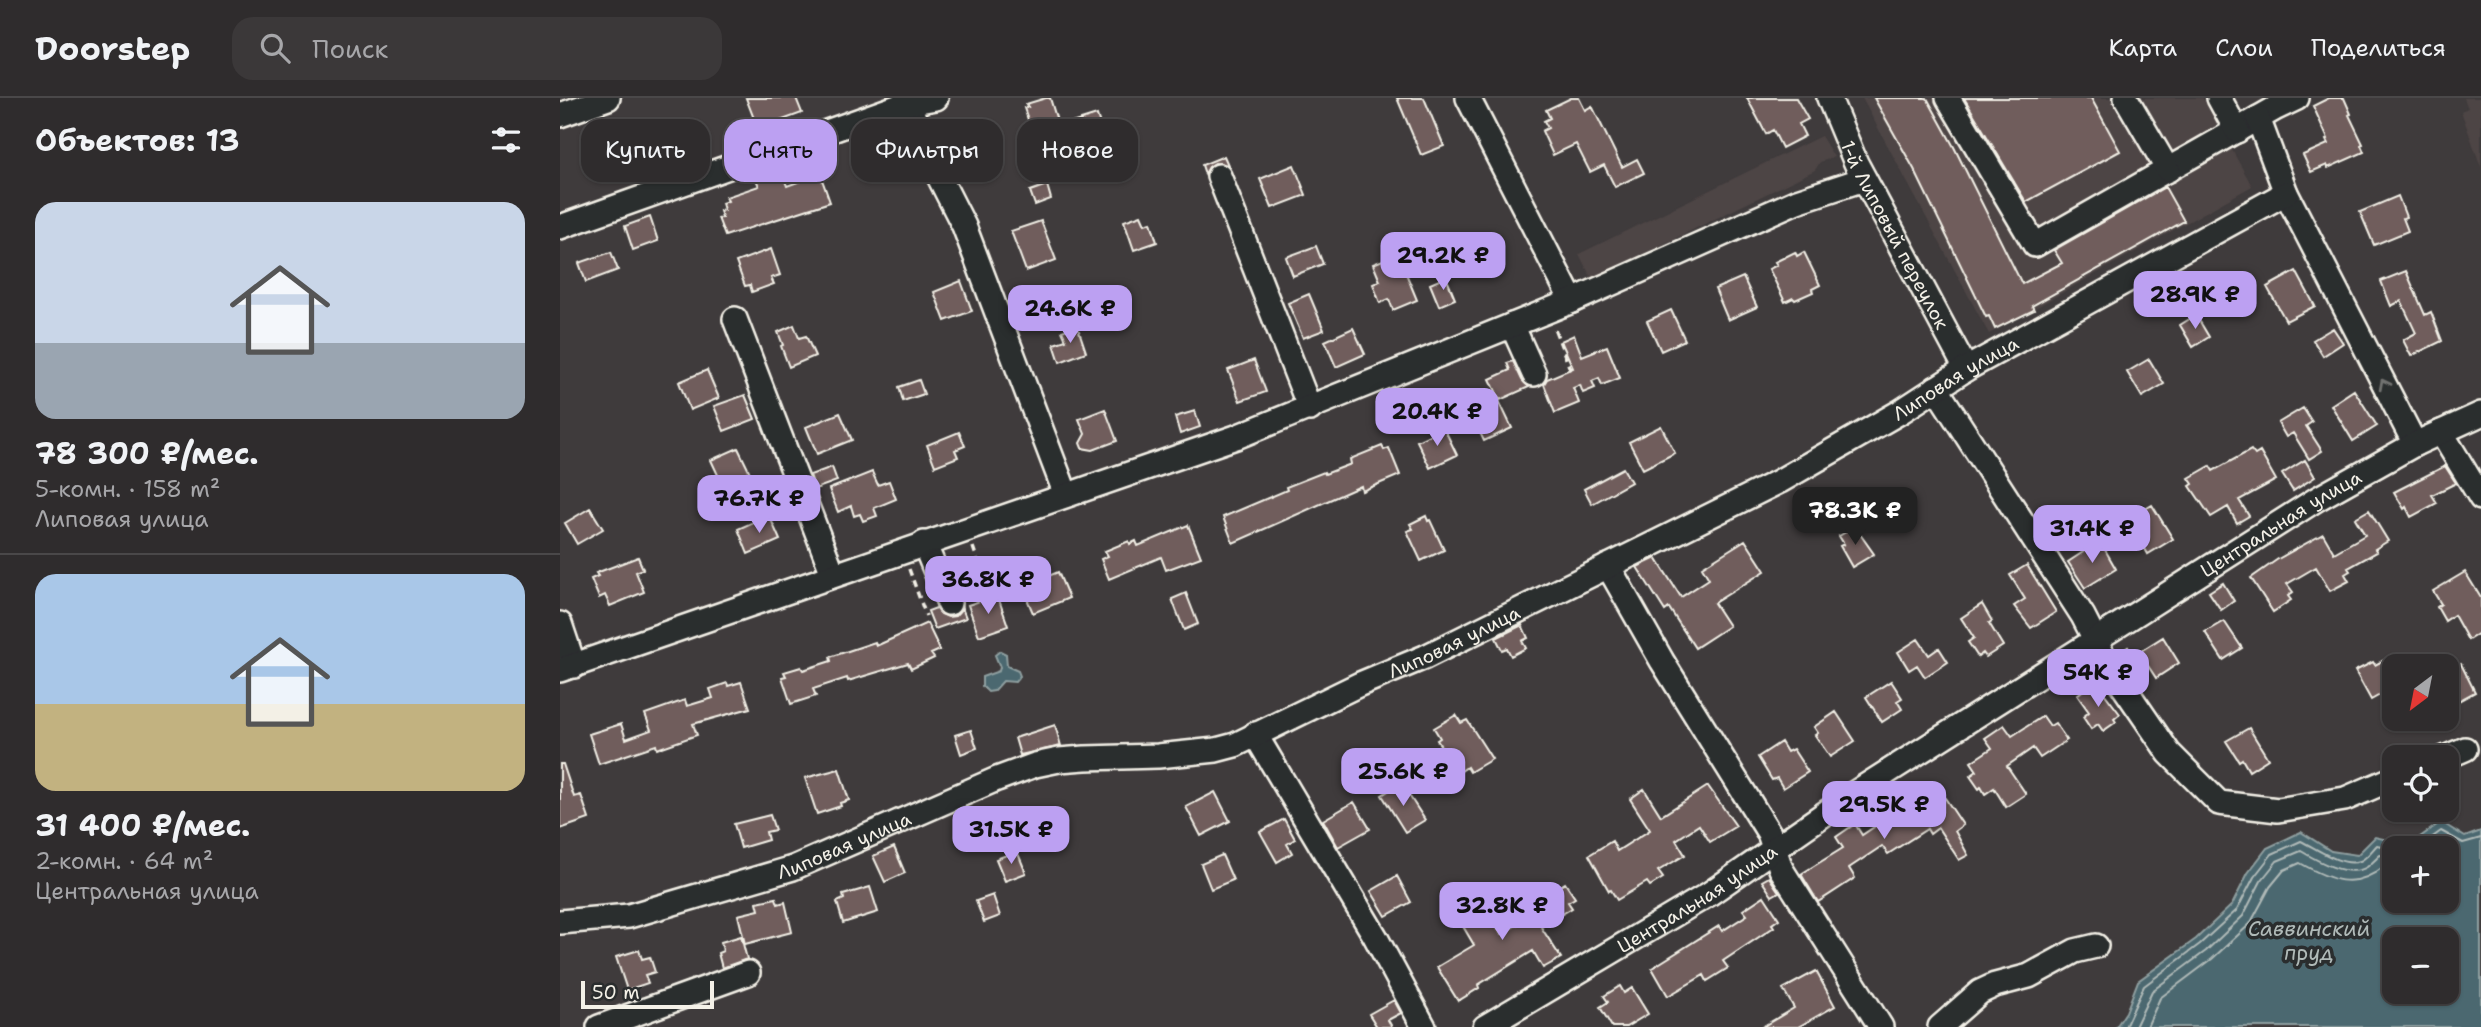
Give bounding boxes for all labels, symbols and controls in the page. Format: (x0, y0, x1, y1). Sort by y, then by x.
search box (232, 17, 722, 80)
text: Doorstep (35, 26, 190, 71)
icon: search (256, 29, 294, 67)
text: Поиск (312, 31, 388, 66)
text: Карта (2109, 32, 2177, 64)
text: Слои (2215, 32, 2273, 64)
text: Поделиться (2311, 32, 2446, 64)
chip: Купить (581, 119, 710, 182)
chip: Снять (724, 119, 837, 182)
chip: Фильтры (851, 119, 1003, 182)
chip: Новое (1017, 119, 1138, 182)
text: Объектов: 13 (35, 120, 240, 161)
icon: filters (487, 121, 525, 159)
street label: 1-й Липовый переулок (1835, 137, 1954, 334)
pin: 29.2K ₽ (1378, 232, 1508, 292)
text: 29.2K ₽ (1396, 240, 1490, 270)
icon: home (217, 247, 343, 373)
pin: 28.9K ₽ (2130, 272, 2260, 331)
text: 28.9K ₽ (2150, 279, 2240, 309)
pin: 24.6K ₽ (1005, 286, 1135, 345)
text: 24.6K ₽ (1024, 293, 1116, 323)
street label: Липовая улица (1888, 330, 2023, 427)
one-way arrow (2379, 379, 2392, 391)
pin: 20.4K ₽ (1372, 388, 1502, 448)
text: 20.4K ₽ (1391, 396, 1483, 426)
text: 78 300 ₽/мес. (35, 433, 259, 474)
street label: Центральная улица (2196, 465, 2366, 583)
text: 5-комн. · 158 m² (35, 474, 220, 504)
pin: 76.7K ₽ (694, 476, 824, 535)
text: 76.7K ₽ (713, 483, 805, 513)
pin: 78.3K ₽ (1790, 488, 1920, 547)
text: 78.3K ₽ (1808, 495, 1902, 525)
text: Липовая улица (35, 504, 208, 534)
pin: 31.4K ₽ (2027, 505, 2157, 565)
text: 31.4K ₽ (2049, 513, 2135, 543)
pin: 36.8K ₽ (923, 556, 1053, 616)
text: 36.8K ₽ (941, 564, 1035, 594)
street label: Липовая улица (1384, 600, 1524, 684)
icon: home (217, 619, 343, 745)
pin: 54K ₽ (2049, 650, 2147, 709)
north arrow (2382, 654, 2459, 732)
map controls (2382, 654, 2459, 1004)
text: 54K ₽ (2063, 657, 2133, 687)
button: locate (2382, 745, 2459, 822)
pin: 25.6K ₽ (1338, 748, 1468, 808)
text: 25.6K ₽ (1357, 756, 1449, 786)
pin: 29.5K ₽ (1819, 782, 1949, 841)
text: 29.5K ₽ (1838, 789, 1930, 819)
text: 31 400 ₽/мес. (35, 805, 250, 846)
street label: Липовая улица (774, 806, 915, 885)
pin: 31.5K ₽ (946, 806, 1076, 866)
text: 31.5K ₽ (968, 814, 1054, 844)
button: + (2382, 836, 2459, 913)
street label: Центральная улица (1613, 838, 1782, 959)
text: 2-комн. · 64 m² (35, 846, 213, 876)
text: Центральная улица (35, 876, 259, 906)
pin: 32.8K ₽ (1437, 882, 1567, 942)
text: 32.8K ₽ (1455, 890, 1549, 920)
water label: Саввинский пруд (2248, 915, 2370, 967)
button: − (2382, 927, 2459, 1004)
scale bar (581, 978, 714, 1010)
text: 50 m (592, 980, 640, 1005)

